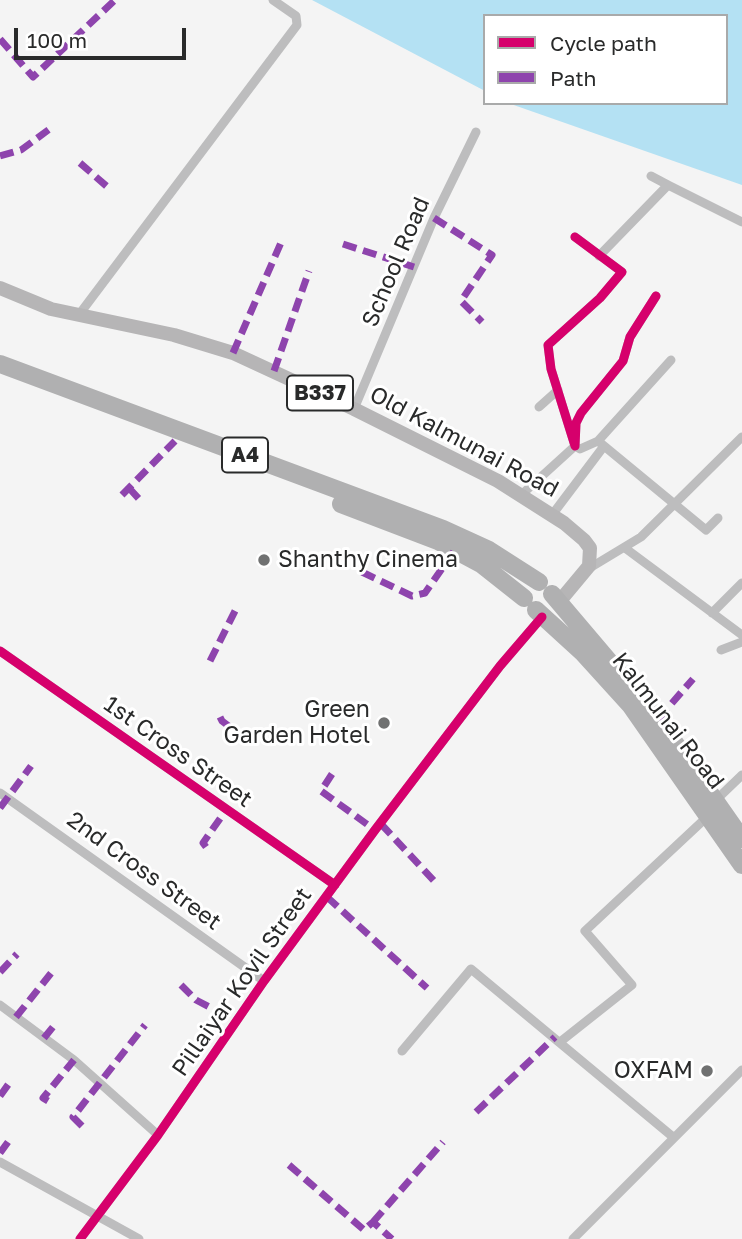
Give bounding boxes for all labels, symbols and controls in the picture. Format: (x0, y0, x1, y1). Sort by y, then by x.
scale bar (18, 14, 189, 58)
legend (483, 14, 728, 105)
text: 100 m (27, 27, 87, 53)
text: Cycle path (550, 30, 657, 56)
text: Path (550, 65, 597, 91)
street label: School Road (356, 193, 436, 331)
road number: B337 (287, 376, 353, 410)
street label: Old Kalmunai Road (365, 381, 563, 503)
road number: A4 (222, 438, 268, 472)
place label: Shanthy Cinema (278, 546, 458, 574)
marker: Shanthy Cinema (256, 552, 272, 568)
street label: Kalmunai Road (606, 647, 730, 795)
street label: 1st Cross Street (99, 691, 257, 813)
place label: Green Garden Hotel (223, 696, 370, 750)
marker: Green Garden Hotel (376, 715, 392, 731)
street label: 2nd Cross Street (62, 806, 226, 936)
street label: Pillaiyar Kovil Street (166, 882, 318, 1082)
place label: OXFAM (614, 1057, 693, 1085)
marker: OXFAM (699, 1063, 715, 1079)

